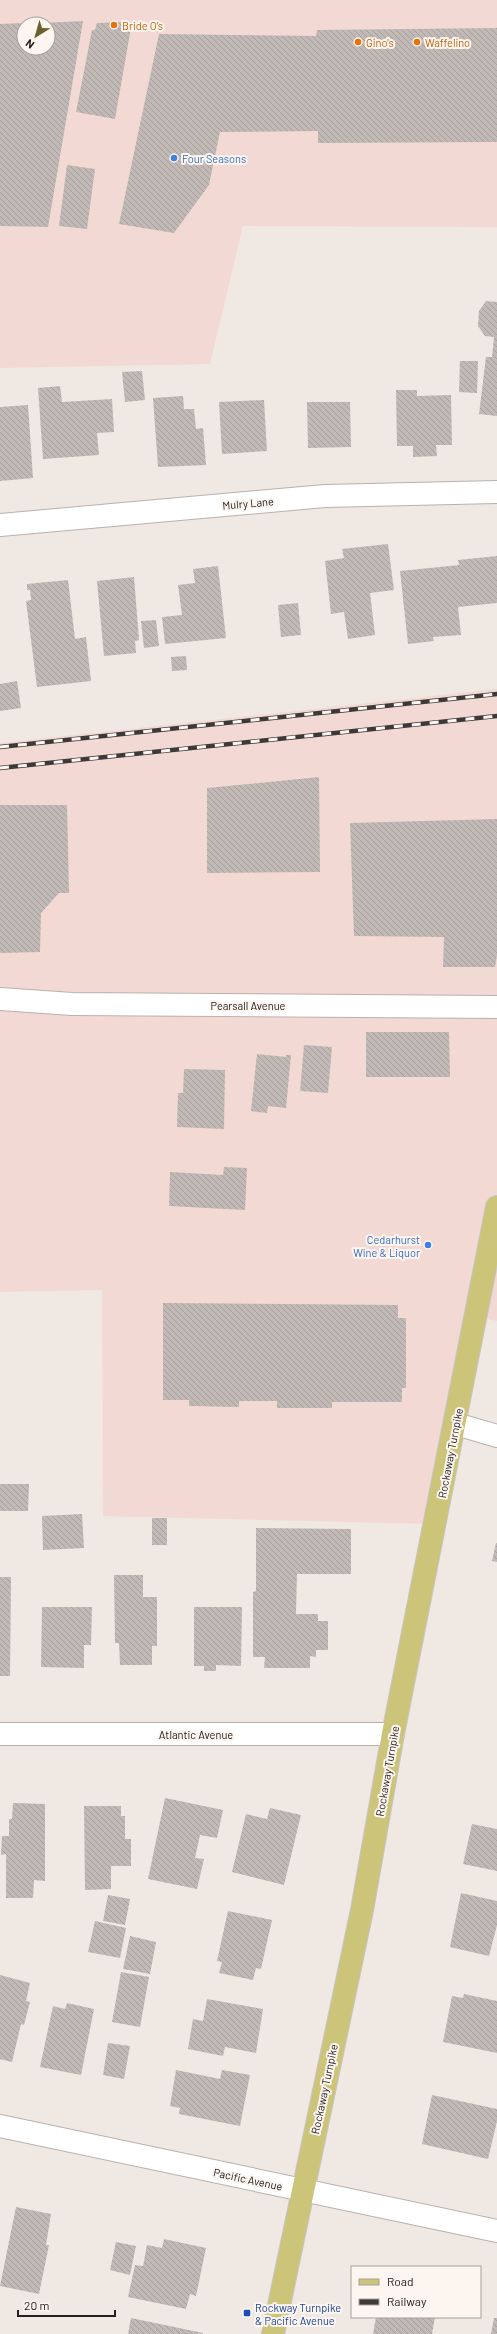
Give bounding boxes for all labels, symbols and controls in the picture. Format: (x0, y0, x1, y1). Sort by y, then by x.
north arrow (16, 16, 56, 56)
place label: Bride O's (122, 19, 163, 32)
marker: Bride O's (109, 20, 119, 30)
place label: Gino's (366, 36, 394, 49)
place label: Waffelino (425, 36, 470, 49)
text: N (23, 37, 37, 52)
marker: Gino's (353, 37, 363, 47)
marker: Waffelino (412, 37, 422, 47)
place label: Four Seasons (182, 152, 246, 165)
marker: Four Seasons (169, 153, 179, 163)
street label: Mulry Lane (222, 494, 274, 512)
street label: Pearsall Avenue (211, 999, 286, 1012)
place label: Cedarhurst Wine & Liquor (353, 1233, 420, 1259)
marker: Cedarhurst Wine & Liquor (423, 1240, 433, 1250)
street label: Rockaway Turnpike (435, 1407, 465, 1499)
street label: Rockaway Turnpike (373, 1725, 401, 1817)
street label: Atlantic Avenue (159, 1728, 233, 1741)
street label: Rockaway Turnpike (308, 2043, 340, 2135)
street label: Pacific Avenue (212, 2165, 284, 2193)
legend (351, 2266, 481, 2318)
text: Road (387, 2274, 414, 2288)
scale bar (18, 2292, 115, 2318)
text: Railway (387, 2294, 427, 2308)
text: 20 m (24, 2298, 50, 2312)
place label: Rockway Turnpike & Pacific Avenue (255, 2301, 341, 2327)
marker: Rockway Turnpike & Pacific Avenue (242, 2308, 252, 2318)

